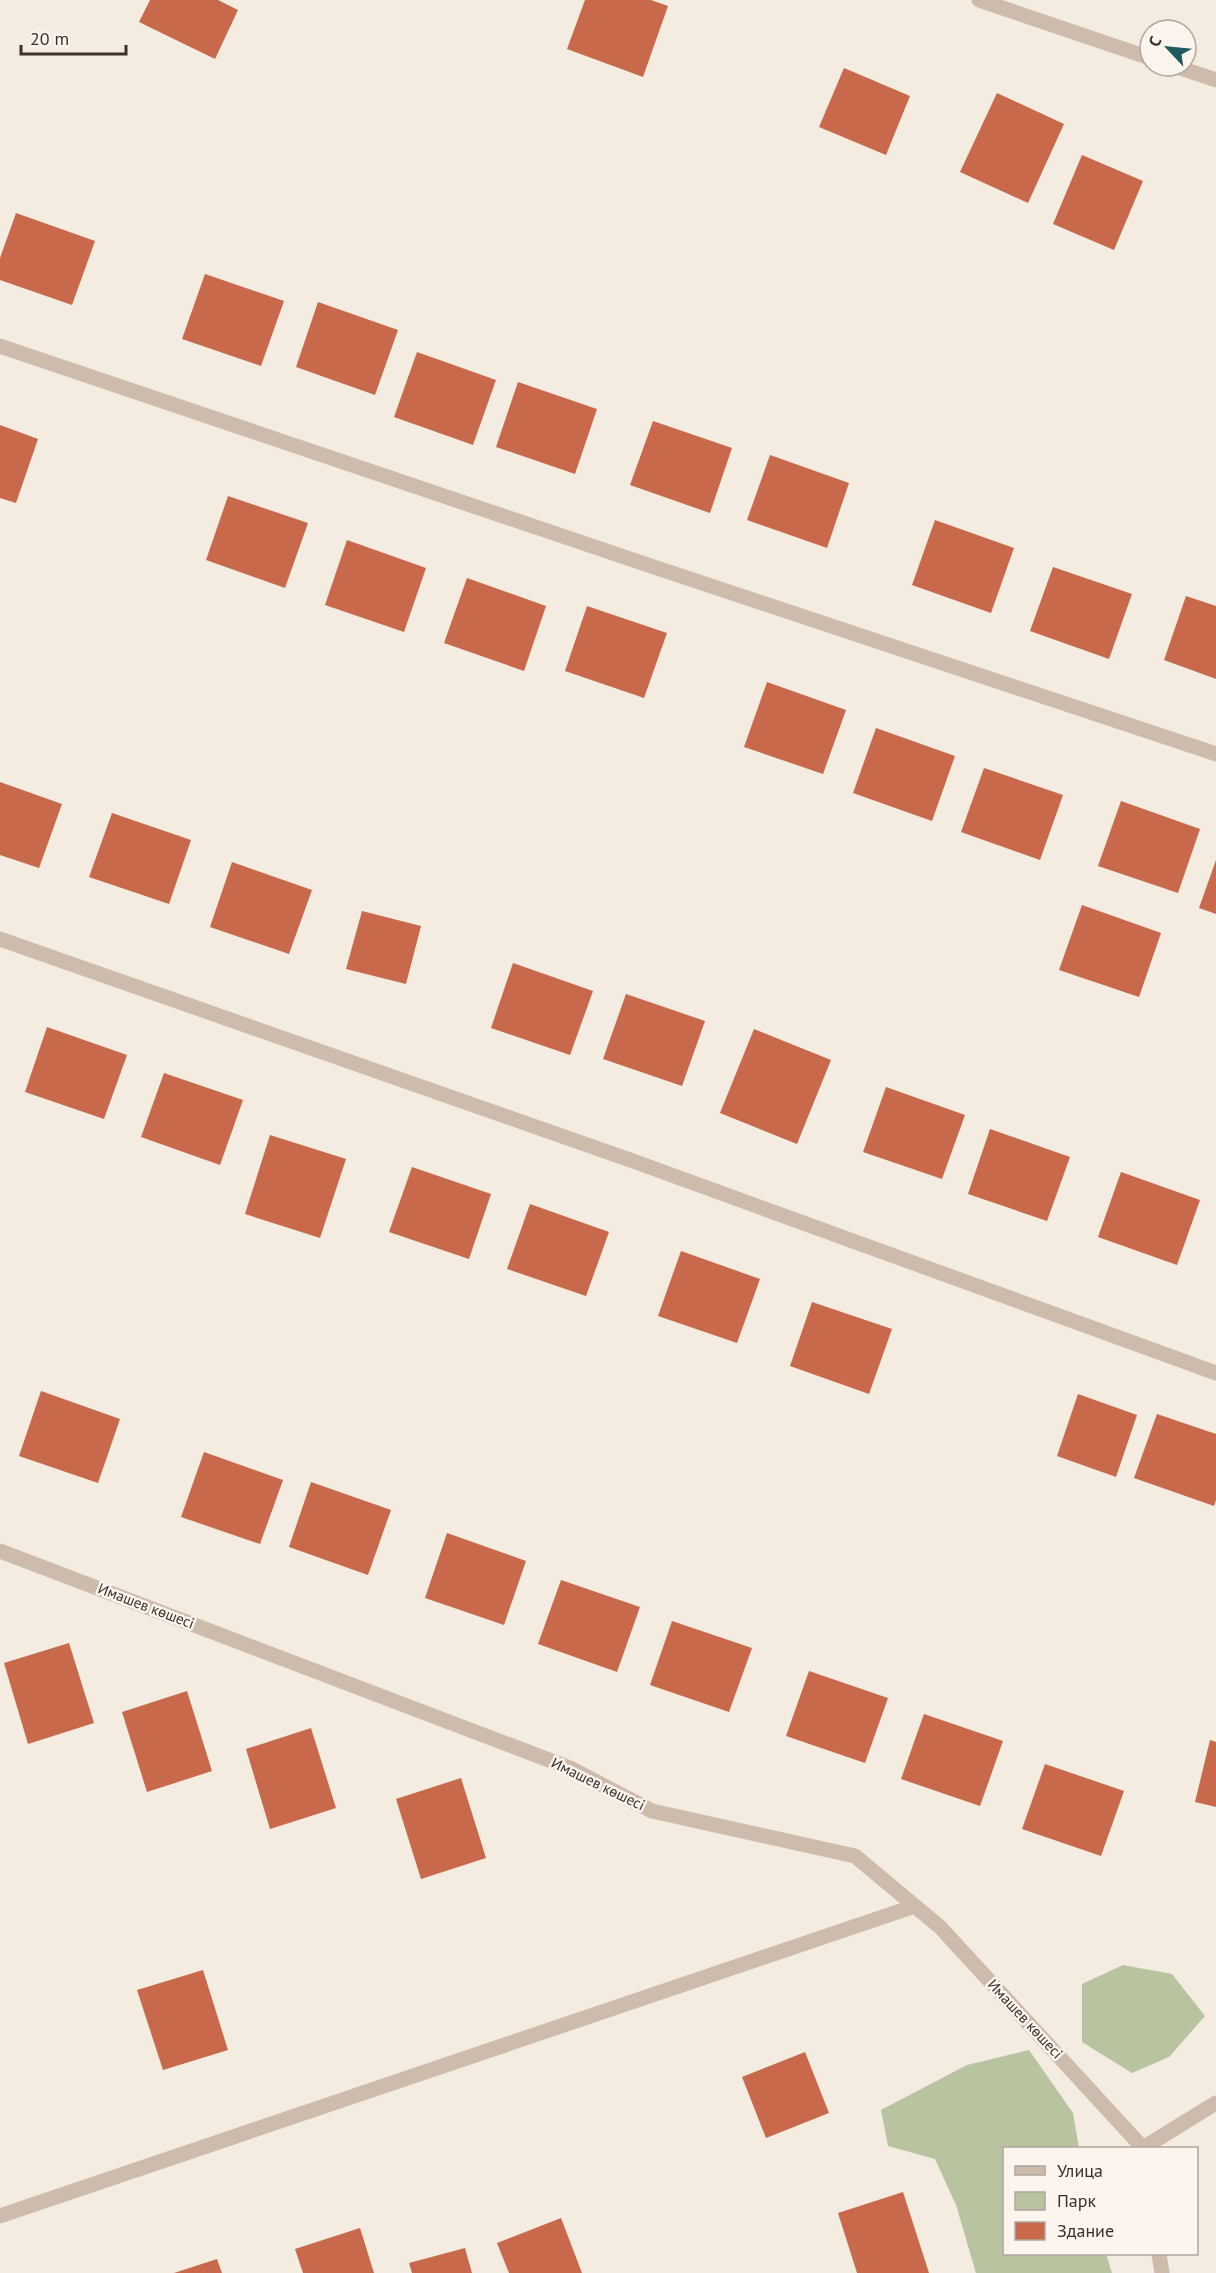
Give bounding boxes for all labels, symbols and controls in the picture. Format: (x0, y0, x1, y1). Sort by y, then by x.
scale bar (21, 18, 126, 56)
north arrow (1138, 18, 1198, 78)
text: 20 m (30, 27, 69, 50)
text: С (1144, 33, 1165, 50)
street label: Имашев көшесі (95, 1578, 197, 1633)
street label: Имашев көшесі (548, 1753, 648, 1814)
street label: Имашев көшесі (984, 1975, 1067, 2062)
legend (1003, 2147, 1198, 2255)
text: Улица (1057, 2159, 1103, 2182)
text: Парк (1057, 2189, 1097, 2212)
text: Здание (1057, 2219, 1114, 2242)

